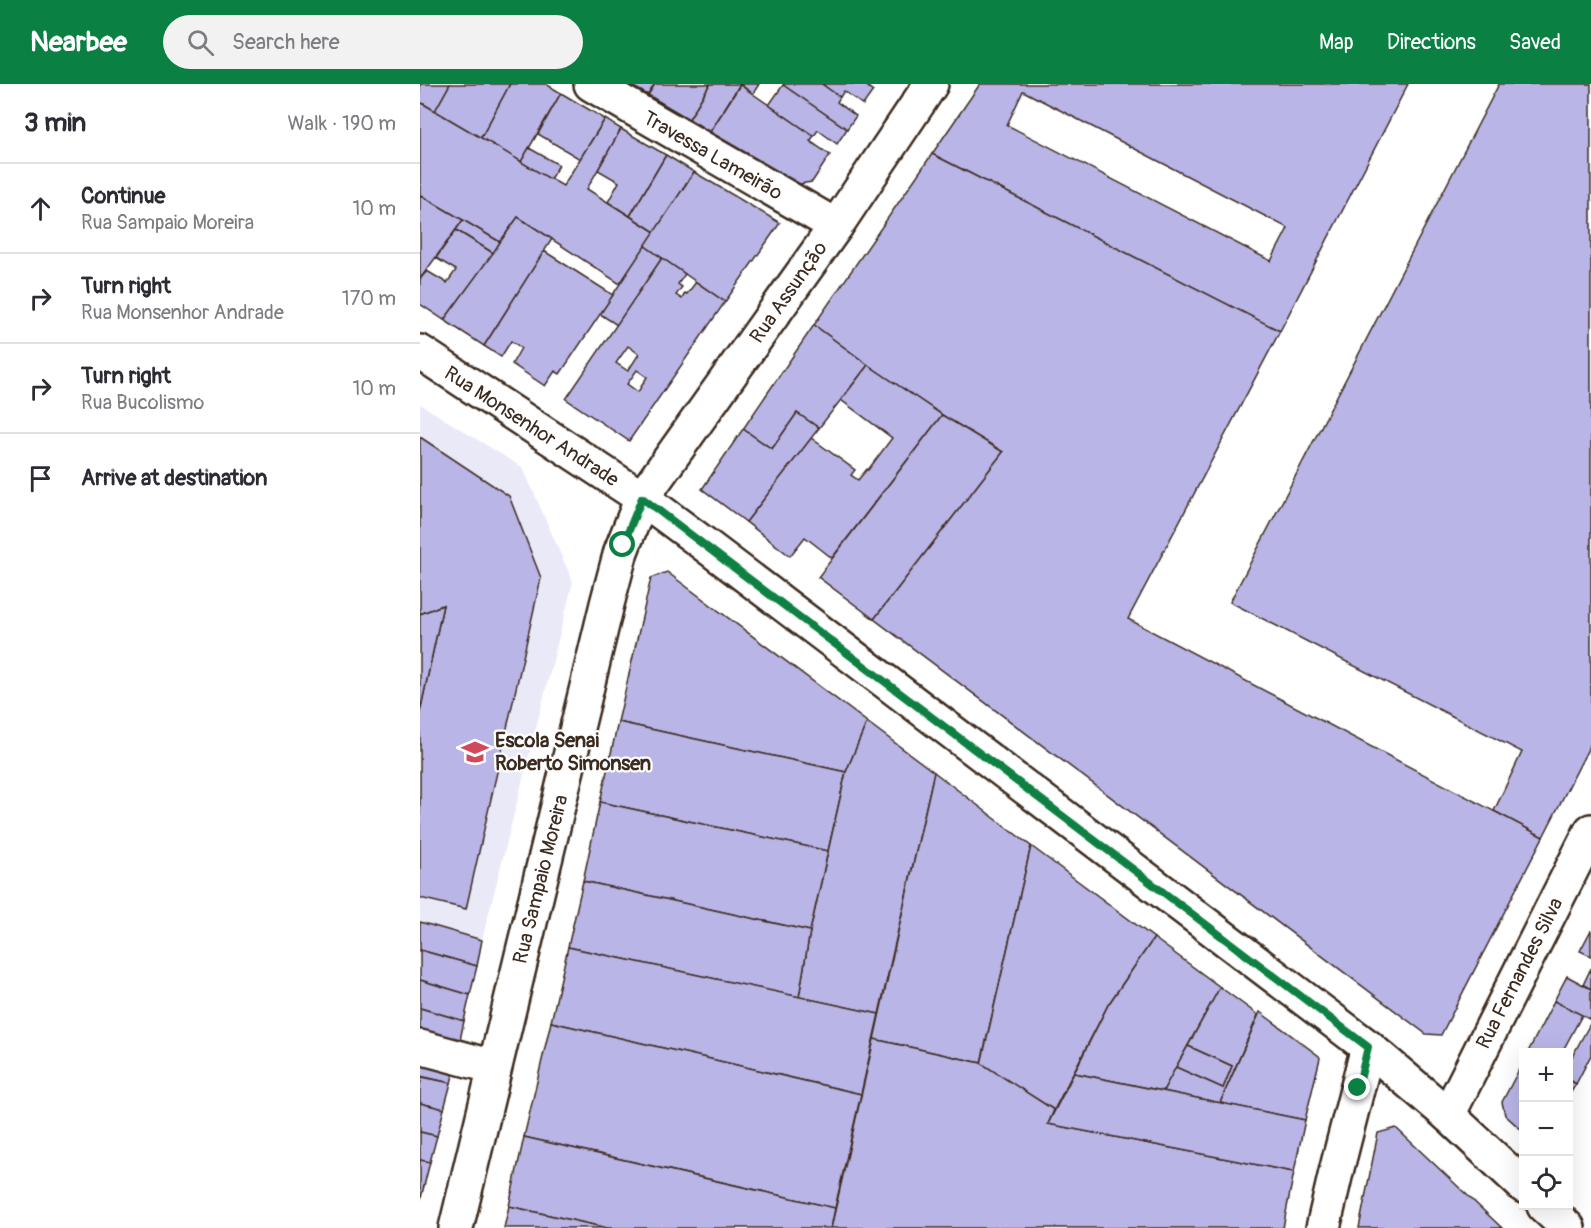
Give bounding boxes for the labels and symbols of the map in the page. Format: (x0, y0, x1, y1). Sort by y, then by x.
street label: Travessa Lameirão (638, 105, 787, 206)
street label: Rua Assunção (744, 236, 833, 348)
street label: Rua Monsenhor Andrade (440, 361, 624, 492)
route start (609, 531, 635, 557)
place label: Escola Senai Roberto Simonsen (495, 728, 651, 776)
school or university icon: Escola Senai Roberto Simonsen (460, 737, 490, 767)
street label: Rua Sampaio Moreira (507, 792, 574, 966)
street label: Rua Fernandes Silva (1471, 893, 1568, 1053)
route end (1344, 1074, 1370, 1100)

